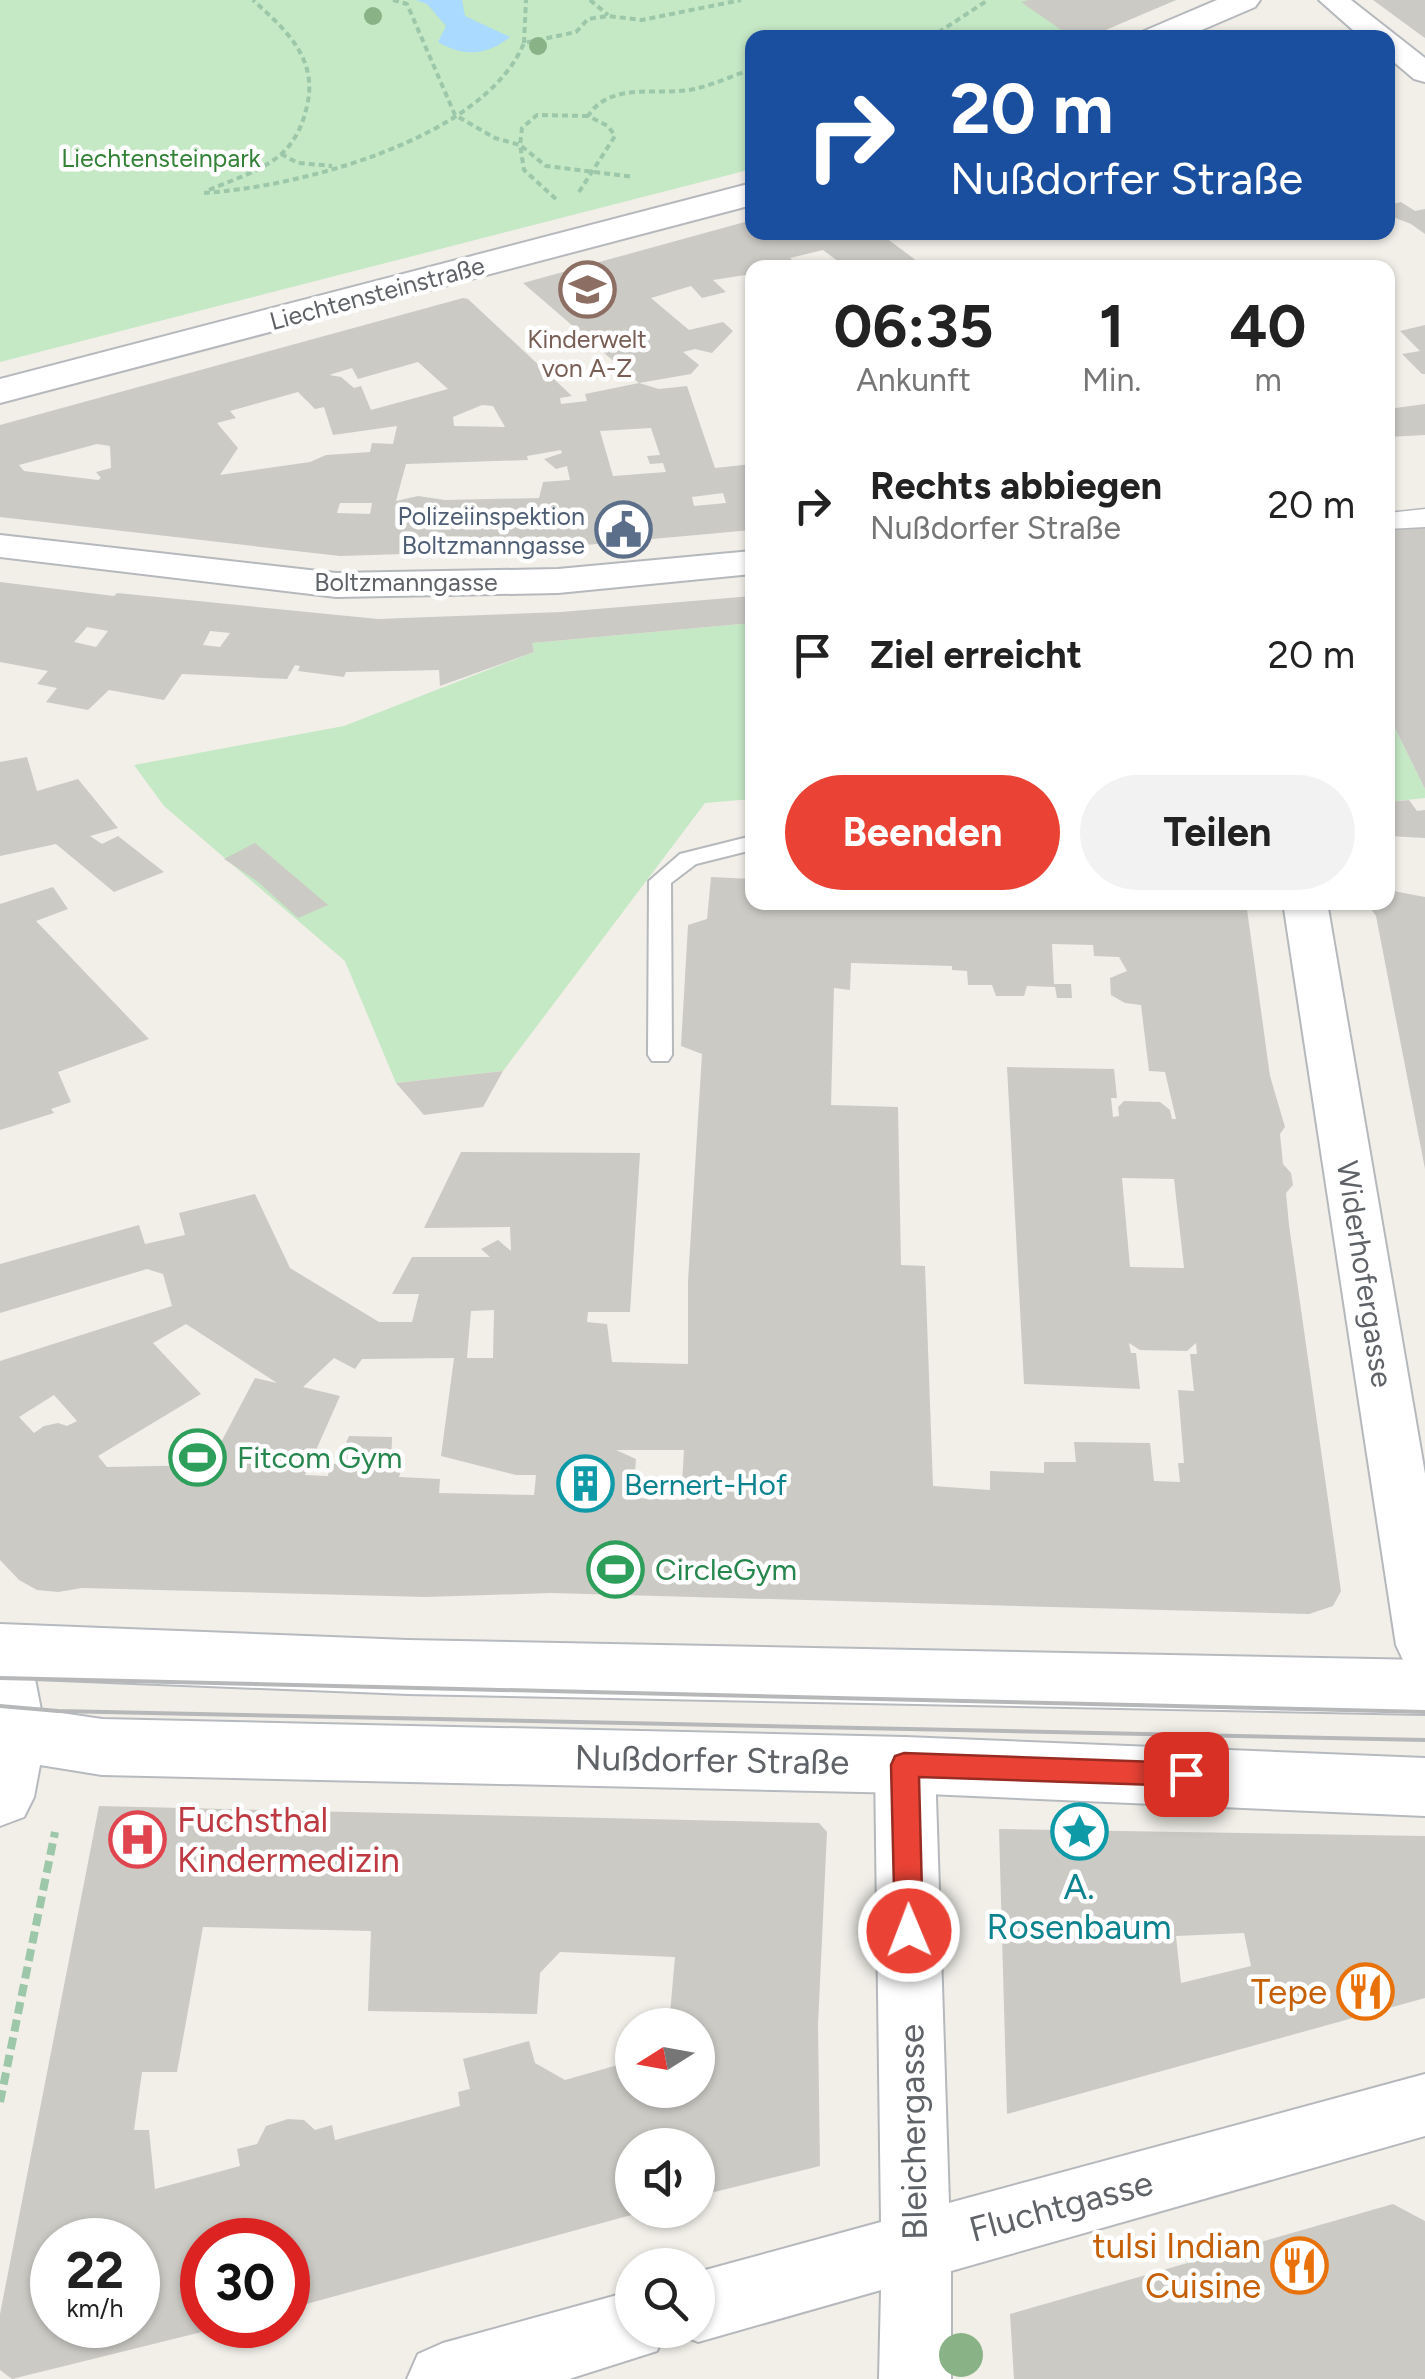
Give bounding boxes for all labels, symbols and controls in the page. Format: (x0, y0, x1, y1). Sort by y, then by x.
text: 20 m (950, 66, 1114, 151)
icon: right (785, 70, 915, 200)
park label: Liechtensteinpark (61, 143, 262, 173)
text: Nußdorfer Straße (950, 151, 1303, 205)
street label: Liechtensteinstraße (266, 250, 488, 336)
school or university icon: Kinderwelt von A-Z (557, 260, 617, 320)
text: 06:35 (834, 290, 994, 362)
text: 1 (1099, 290, 1124, 362)
text: 40 (1230, 290, 1306, 362)
place label: Kinderwelt von A-Z (527, 324, 647, 383)
text: Ankunft (856, 361, 971, 399)
text: Min. (1082, 361, 1141, 399)
text: m (1254, 361, 1282, 399)
text: Rechts abbiegen (870, 463, 1162, 509)
icon: right (785, 478, 840, 533)
text: 20 m (1268, 482, 1355, 528)
public building icon: Polizeiinspektion Boltzmanngasse (594, 500, 654, 560)
place label: Polizeiinspektion Boltzmanngasse (398, 501, 585, 560)
text: Nußdorfer Straße (870, 509, 1121, 547)
street label: Boltzmanngasse (314, 567, 498, 597)
icon: arrive (785, 628, 840, 683)
text: Ziel erreicht (870, 632, 1082, 678)
text: 20 m (1268, 632, 1355, 678)
button: Beenden (785, 775, 1060, 890)
button: Teilen (1080, 775, 1355, 890)
street label: Widerhofergasse (1329, 1158, 1401, 1390)
sports icon: Fitcom Gym (168, 1427, 228, 1487)
place label: Fitcom Gym (237, 1439, 402, 1476)
building icon: Bernert-Hof (555, 1454, 615, 1514)
place label: Bernert-Hof (624, 1466, 787, 1503)
sports icon: CircleGym (586, 1539, 646, 1599)
place label: CircleGym (655, 1551, 797, 1588)
pin (1144, 1732, 1229, 1817)
street label: Nußdorfer Straße (574, 1737, 850, 1783)
icon: arrive (1159, 1747, 1214, 1802)
place label: Fuchsthal Kindermedizin (177, 1799, 400, 1881)
place icon: A. Rosenbaum (1049, 1801, 1109, 1861)
hospital icon: Fuchsthal Kindermedizin (108, 1810, 168, 1870)
place label: A. Rosenbaum (987, 1866, 1171, 1948)
position arrow (857, 1879, 961, 1983)
restaurant icon: Tepe (1336, 1962, 1396, 2022)
place label: Tepe (1251, 1971, 1327, 2013)
north arrow (615, 2008, 715, 2108)
map controls (615, 2008, 715, 2348)
street label: Bleichergasse (890, 2024, 936, 2240)
button: sound (615, 2128, 715, 2228)
street label: Fluchtgasse (965, 2161, 1157, 2251)
speed limit sign: 30 (180, 2218, 310, 2348)
place label: tulsi Indian Cuisine (1092, 2225, 1261, 2307)
restaurant icon: tulsi Indian Cuisine (1270, 2236, 1330, 2296)
text: 22 (66, 2240, 124, 2301)
button: search (615, 2248, 715, 2348)
text: km/h (66, 2293, 124, 2323)

